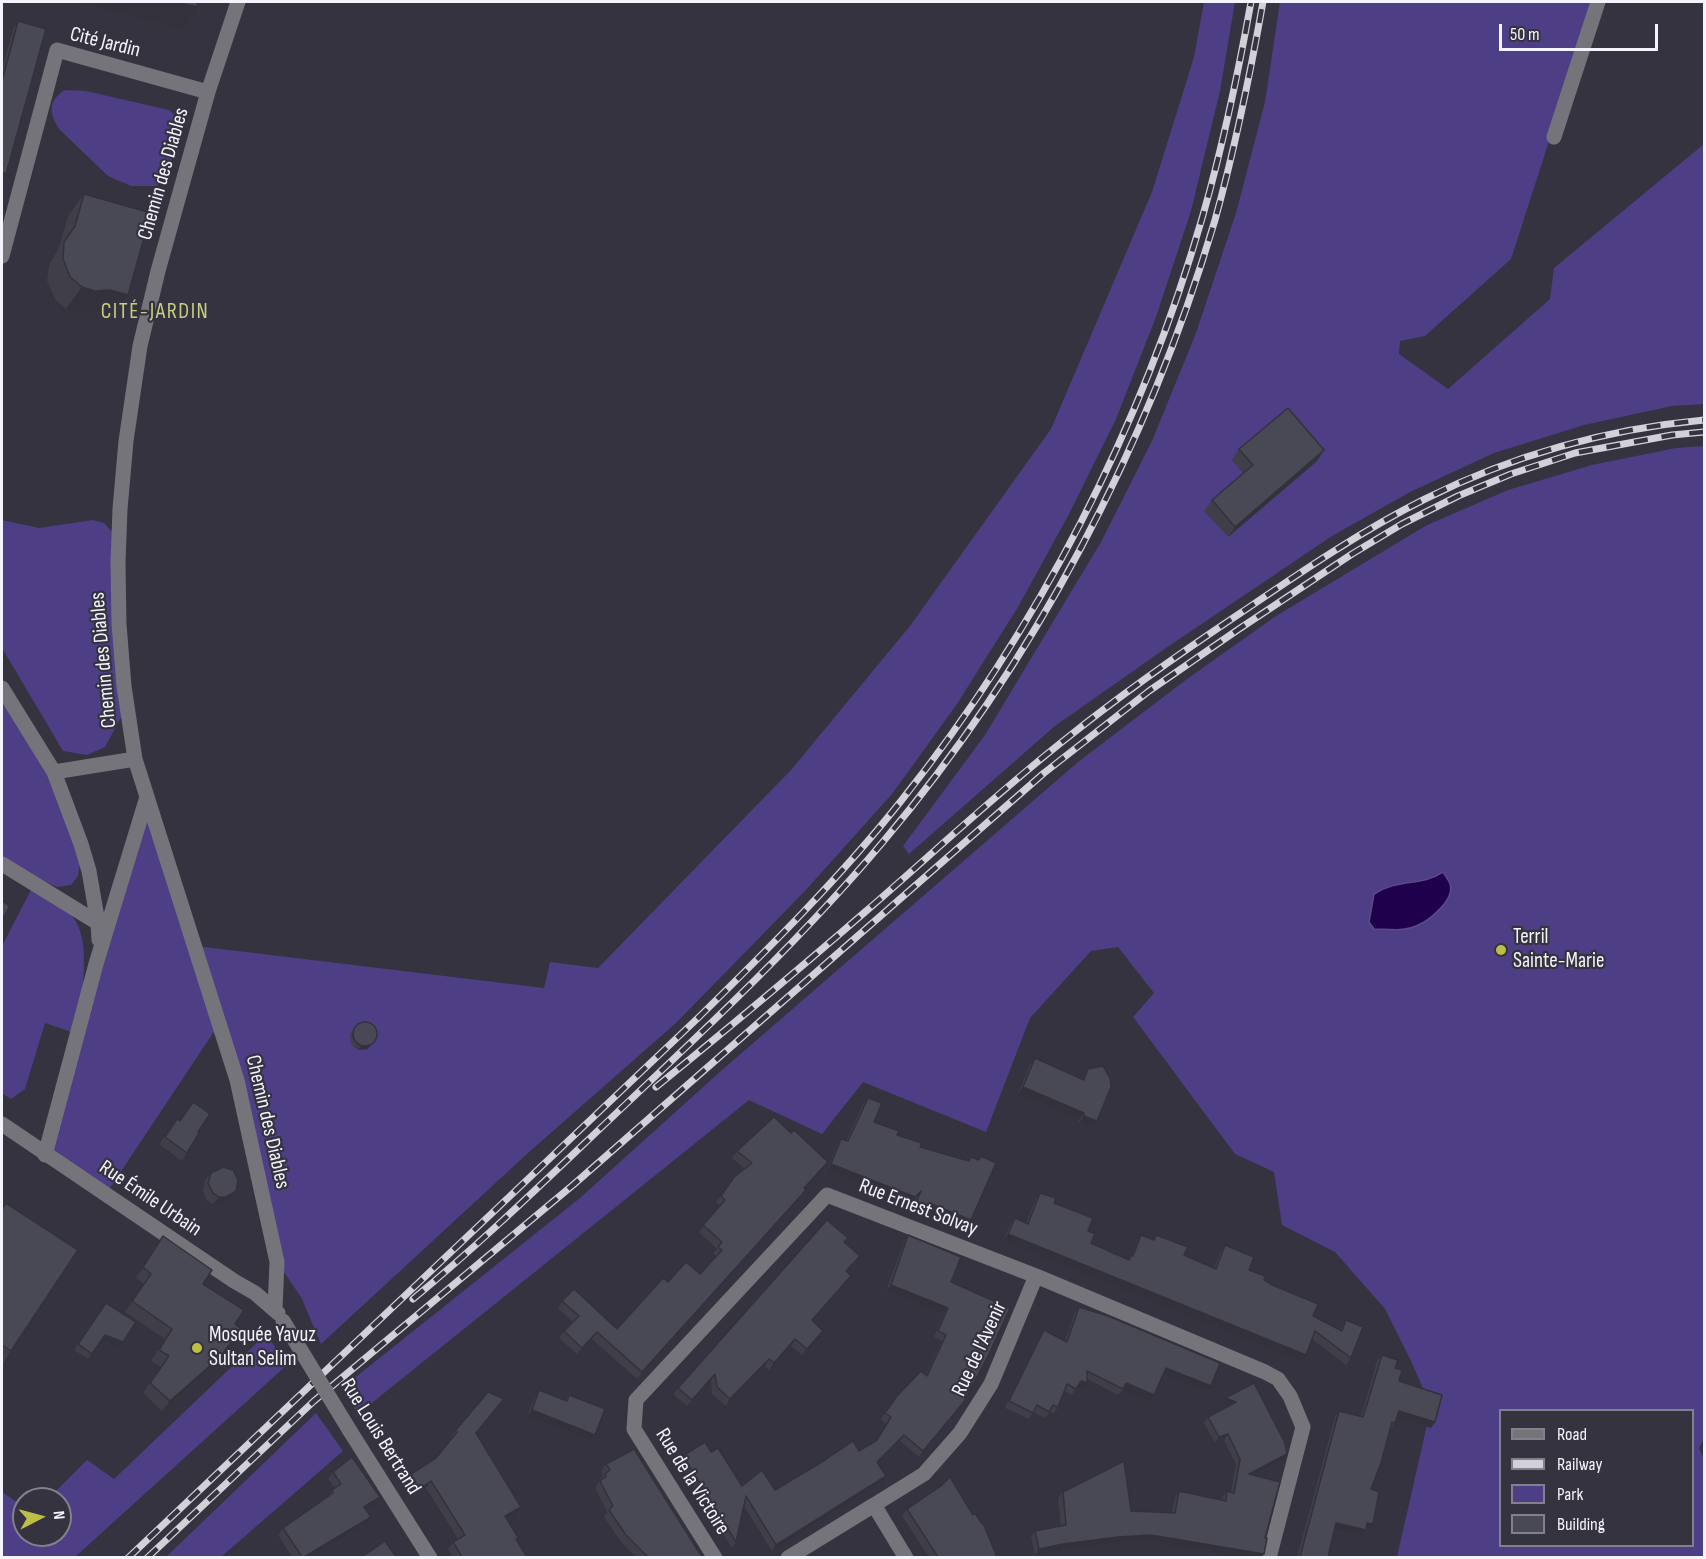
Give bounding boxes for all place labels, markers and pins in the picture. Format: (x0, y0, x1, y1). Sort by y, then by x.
place label: Terril Sainte-Marie (1513, 925, 1604, 975)
marker: Terril Sainte-Marie (1494, 943, 1508, 957)
place label: Mosquée Yavuz Sultan Selim (209, 1323, 316, 1373)
marker: Mosquée Yavuz Sultan Selim (190, 1341, 204, 1355)

